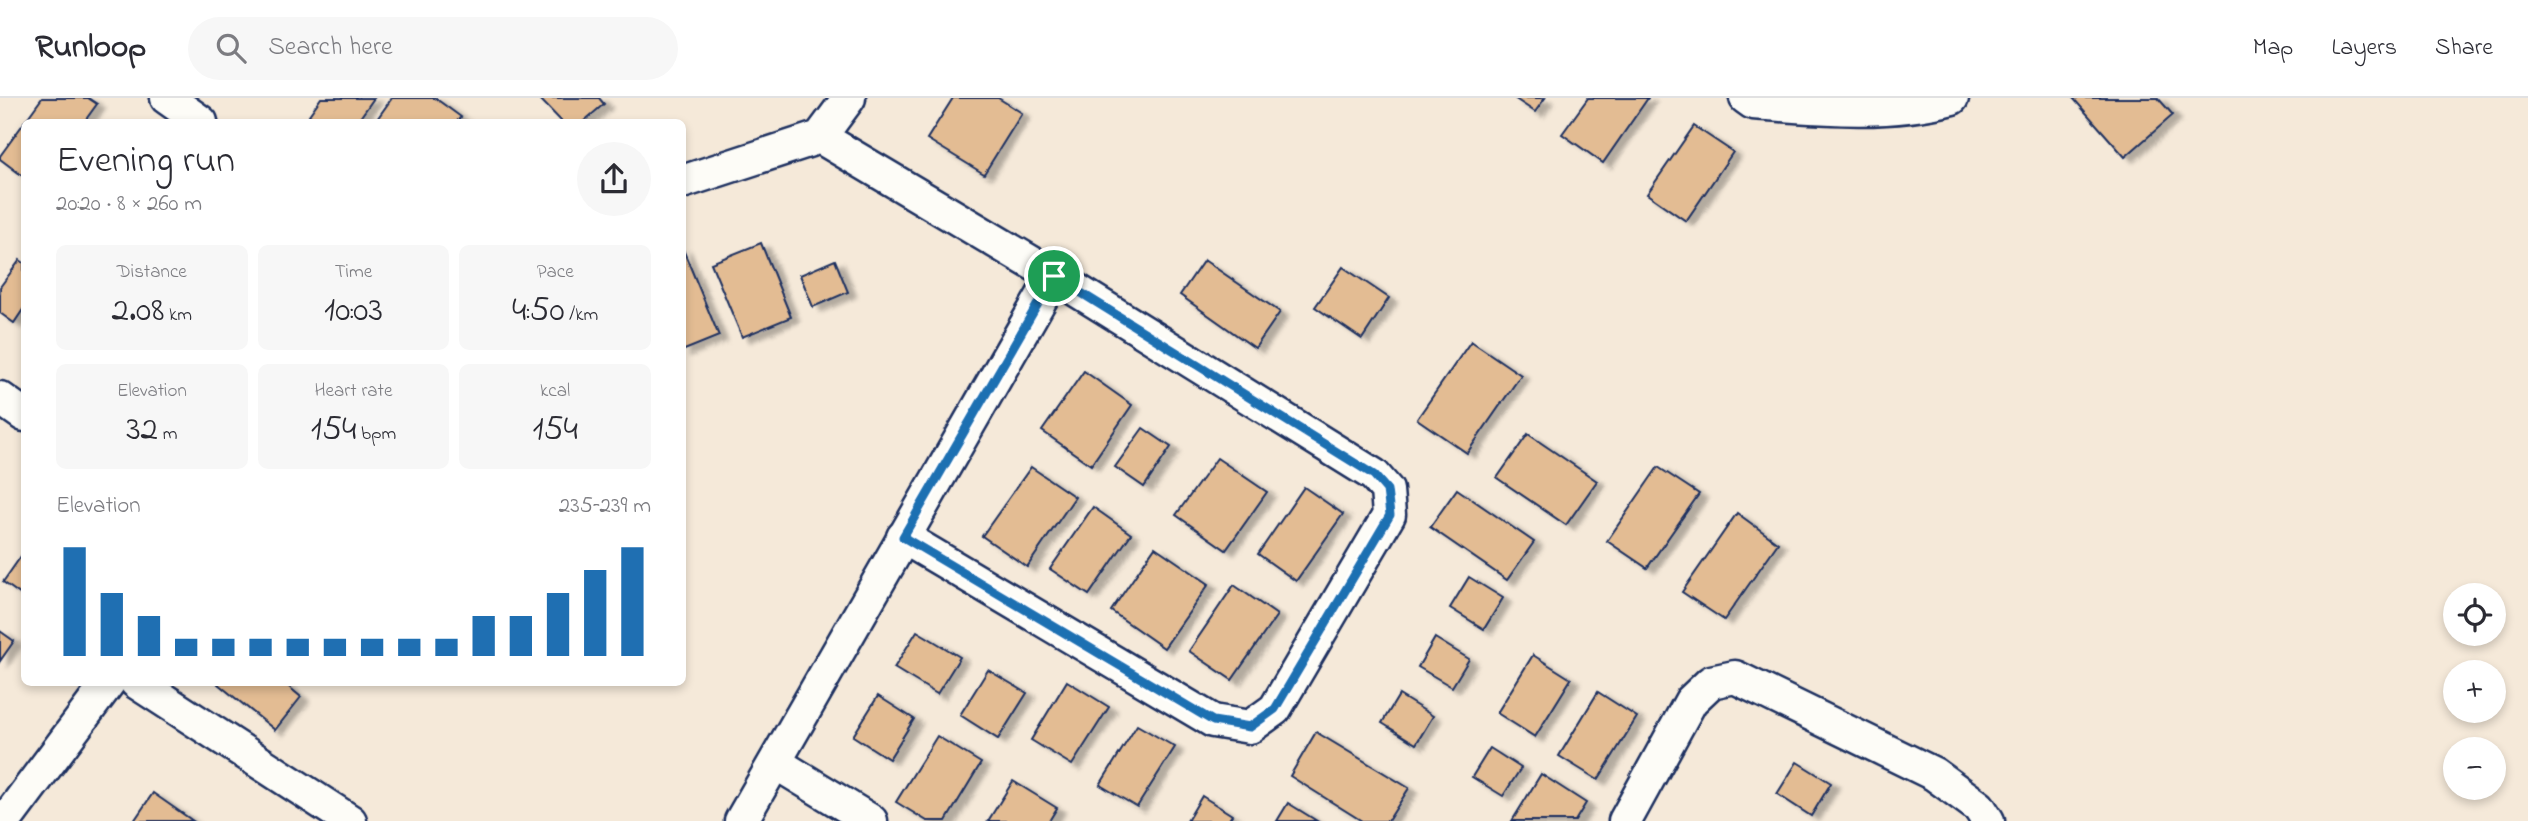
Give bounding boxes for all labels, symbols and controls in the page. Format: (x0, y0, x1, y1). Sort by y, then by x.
search box (188, 17, 678, 80)
text: Runloop (35, 24, 146, 72)
icon: search (212, 29, 250, 67)
text: Search here (268, 29, 393, 67)
text: Map (2253, 31, 2293, 66)
text: Layers (2331, 31, 2397, 66)
text: Share (2435, 31, 2493, 66)
text: Evening run (56, 134, 235, 190)
button: share (577, 142, 651, 216)
text: 20:20 · 8 × 260 m (56, 188, 202, 221)
pin (1024, 246, 1084, 306)
icon: arrive (1035, 257, 1073, 295)
text: Distance (117, 259, 187, 286)
text: Time (335, 259, 372, 286)
text: Pace (537, 259, 574, 286)
text: 2.08 (112, 286, 164, 337)
text: 10:03 (324, 286, 383, 337)
text: 4:50 (512, 286, 565, 337)
text: km (164, 302, 192, 329)
text: /km (565, 302, 598, 329)
text: Elevation (117, 378, 187, 405)
text: Heart rate (315, 378, 392, 405)
text: kcal (540, 378, 570, 405)
text: 32 (126, 405, 158, 456)
text: 154 (311, 405, 356, 456)
text: 154 (532, 405, 578, 456)
text: m (158, 421, 178, 448)
text: bpm (356, 421, 396, 448)
text: Elevation (56, 490, 141, 523)
text: 235–239 m (559, 490, 651, 523)
map controls (2443, 583, 2506, 800)
button: locate (2443, 583, 2506, 646)
button: + (2443, 660, 2506, 723)
button: − (2443, 737, 2506, 800)

